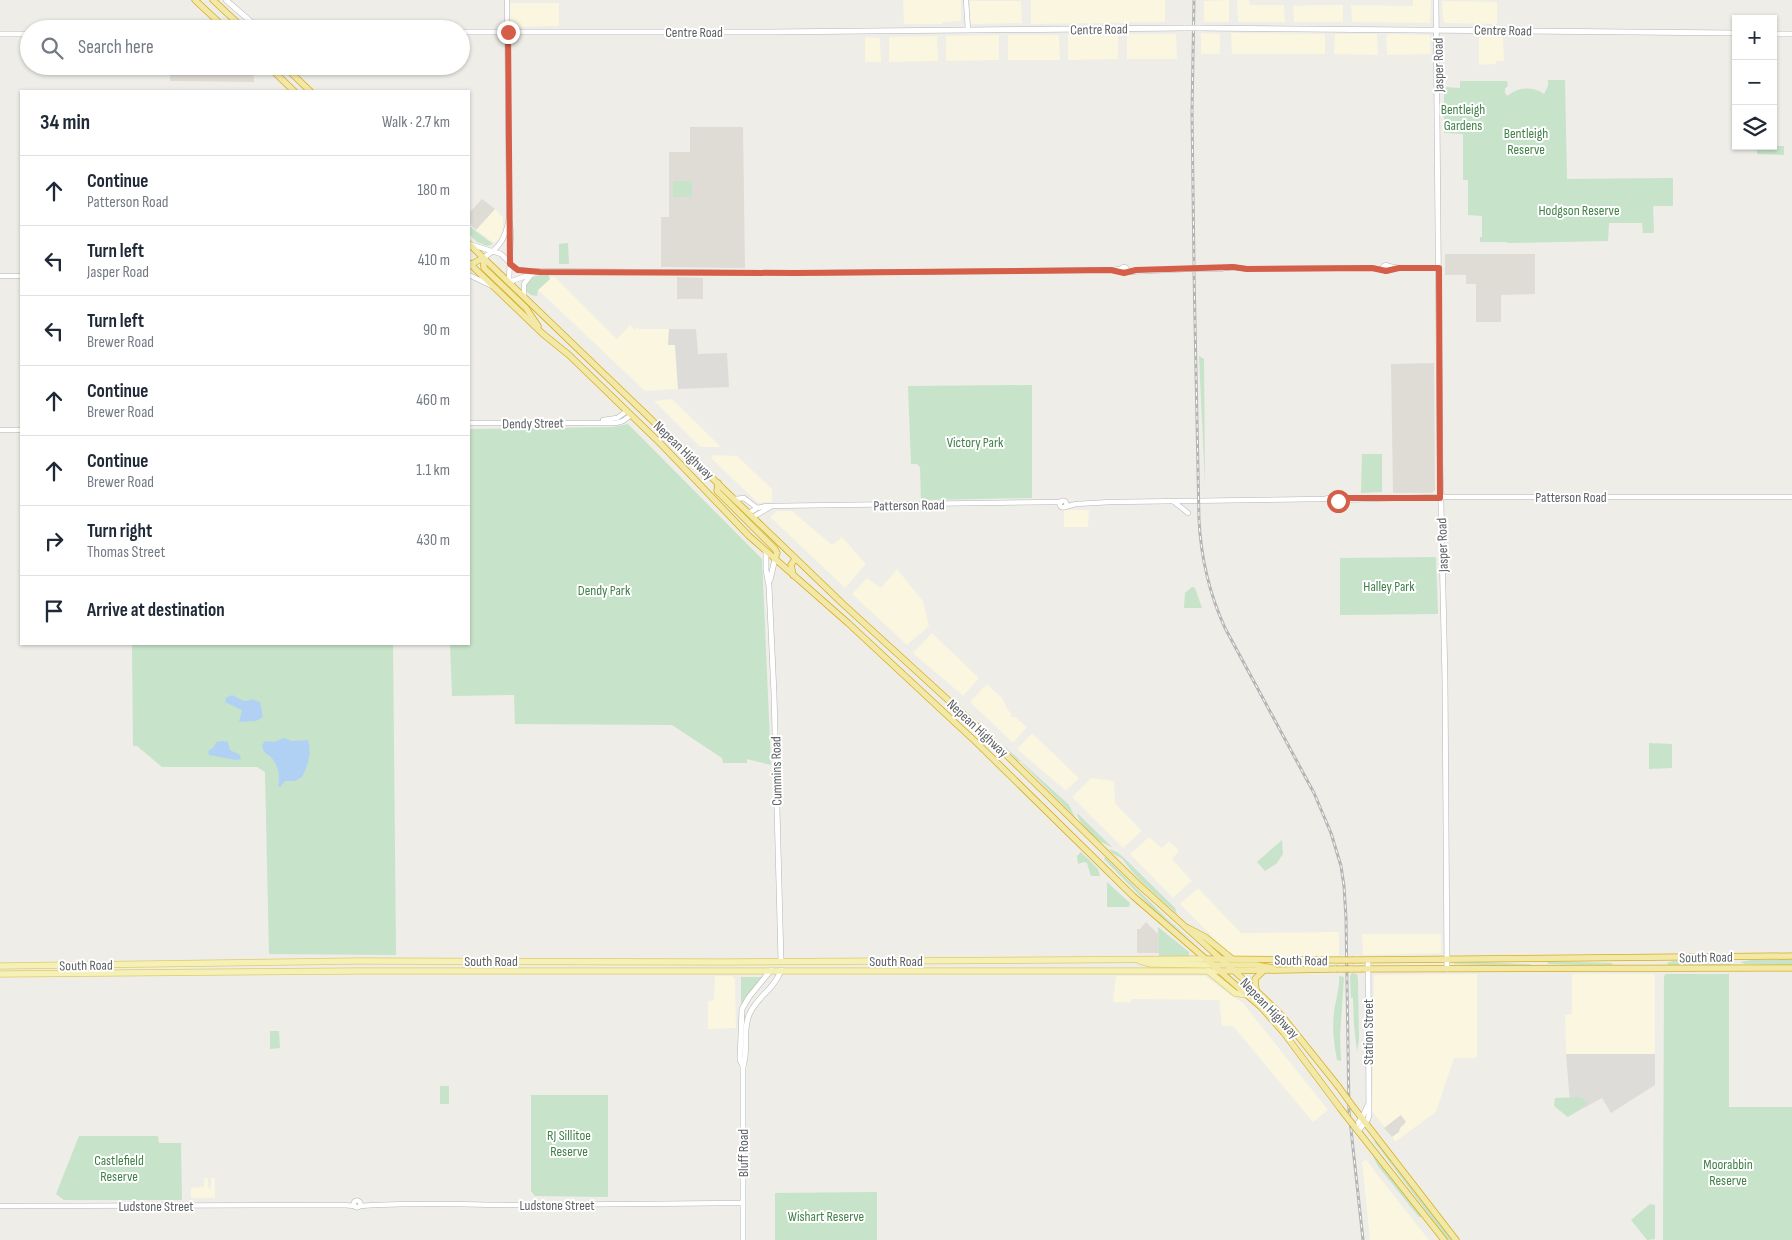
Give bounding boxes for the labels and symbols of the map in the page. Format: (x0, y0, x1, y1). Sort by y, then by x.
street label: Centre Road (1070, 20, 1128, 39)
route end (497, 21, 520, 44)
street label: Centre Road (1474, 21, 1532, 40)
street label: Centre Road (665, 24, 723, 41)
street label: Jasper Road (1430, 38, 1447, 93)
park label: Bentleigh Gardens (1441, 101, 1485, 134)
park label: Bentleigh Reserve (1504, 125, 1548, 158)
park label: Hodgson Reserve (1538, 202, 1620, 219)
street label: Dendy Street (502, 414, 564, 433)
street label: Nepean Highway (650, 417, 718, 484)
park label: Victory Park (947, 434, 1004, 451)
street label: Patterson Road (1535, 489, 1607, 506)
route start (1327, 490, 1350, 513)
street label: Patterson Road (873, 496, 945, 515)
street label: Jasper Road (1433, 517, 1452, 573)
park label: Halley Park (1363, 578, 1415, 595)
park label: Dendy Park (578, 582, 631, 599)
street label: Nepean Highway (944, 696, 1012, 761)
street label: Cummins Road (767, 736, 786, 806)
street label: South Road (1679, 949, 1733, 966)
street label: South Road (1274, 952, 1328, 969)
street label: South Road (464, 953, 518, 970)
street label: South Road (869, 953, 923, 970)
street label: South Road (59, 957, 113, 974)
street label: Nepean Highway (1237, 975, 1303, 1043)
street label: Station Street (1360, 999, 1377, 1065)
park label: RJ Sillitoe Reserve (547, 1127, 591, 1160)
street label: Bluff Road (735, 1129, 752, 1177)
park label: Castlefield Reserve (94, 1152, 144, 1185)
park label: Moorabbin Reserve (1703, 1156, 1753, 1189)
street label: Ludstone Street (519, 1197, 595, 1214)
street label: Ludstone Street (118, 1198, 194, 1215)
park label: Wishart Reserve (788, 1208, 864, 1225)

